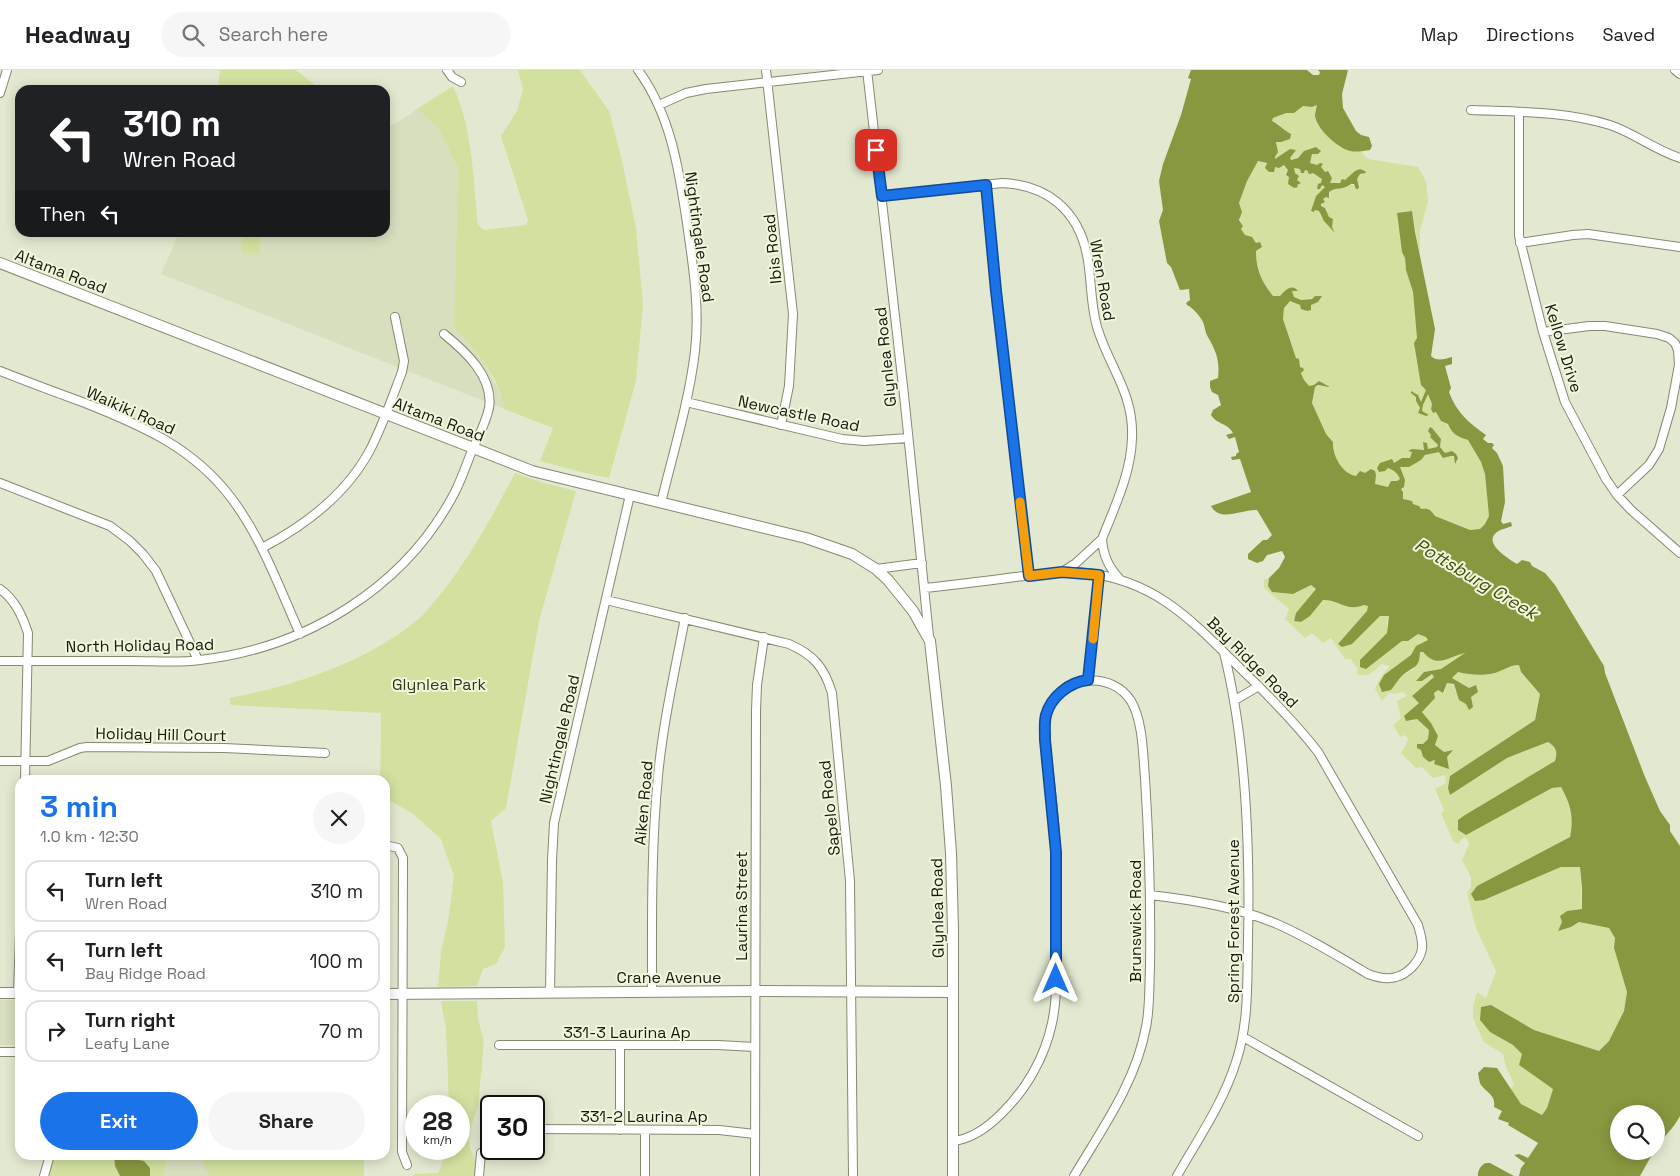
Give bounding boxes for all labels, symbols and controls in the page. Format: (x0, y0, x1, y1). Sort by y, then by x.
search box (161, 12, 511, 57)
text: Headway (25, 19, 131, 50)
icon: search (179, 21, 207, 49)
text: Search here (219, 22, 328, 47)
text: Map (1421, 23, 1458, 46)
text: Directions (1486, 23, 1575, 46)
text: Saved (1603, 23, 1655, 46)
text: 310 m (123, 102, 221, 146)
icon: left (40, 105, 105, 170)
pin (855, 129, 897, 171)
icon: arrive (862, 136, 890, 164)
text: Wren Road (123, 145, 236, 173)
street label: Nightingale Road (680, 170, 719, 304)
icon: left (96, 200, 124, 228)
text: Then (40, 202, 86, 227)
street label: Ibis Road (758, 213, 787, 285)
street label: Wren Road (1085, 238, 1120, 322)
street label: Altama Road (12, 244, 110, 299)
street label: Kellow Drive (1540, 301, 1587, 395)
street label: Glynlea Road (870, 306, 901, 408)
street label: Waikiki Road (83, 381, 179, 439)
street label: Newcastle Road (736, 390, 862, 437)
street label: Altama Road (390, 392, 488, 447)
water label: Pottsburg Creek (1411, 533, 1544, 626)
street label: Bay Ridge Road (1202, 612, 1303, 713)
street label: North Holiday Road (66, 634, 214, 657)
street label: Nightingale Road (534, 673, 585, 806)
park label: Glynlea Park (392, 674, 486, 695)
street label: Holiday Hill Court (95, 723, 227, 746)
street label: Sapelo Road (814, 759, 845, 857)
street label: Aiken Road (629, 760, 658, 846)
text: 3 min (40, 787, 118, 826)
button: close (313, 792, 365, 844)
text: 1.0 km · 12:30 (40, 826, 139, 847)
street label: Spring Forest Avenue (1223, 839, 1244, 1003)
street label: Laurina Street (731, 851, 752, 961)
street label: Glynlea Road (926, 858, 949, 958)
street label: Brunswick Road (1125, 860, 1146, 982)
text: Turn left (85, 868, 163, 893)
icon: left (42, 877, 70, 905)
text: 310 m (310, 879, 363, 904)
text: Wren Road (85, 893, 167, 914)
text: Turn left (85, 938, 163, 963)
icon: left (42, 947, 70, 975)
text: 100 m (309, 949, 363, 974)
position arrow (1029, 952, 1081, 1004)
text: Bay Ridge Road (85, 963, 206, 984)
street label: Crane Avenue (617, 967, 721, 988)
text: Turn right (85, 1008, 175, 1033)
icon: right (42, 1017, 70, 1045)
text: 70 m (319, 1019, 363, 1044)
street label: 331-3 Laurina Ap (563, 1022, 691, 1043)
text: Leafy Lane (85, 1033, 170, 1054)
button: Exit (40, 1092, 198, 1150)
button: Share (208, 1092, 365, 1150)
speed limit sign: 30 (480, 1095, 545, 1160)
text: 28 (423, 1105, 452, 1137)
map controls (1610, 1105, 1665, 1160)
button: search (1610, 1105, 1665, 1160)
street label: 331-2 Laurina Ap (580, 1106, 708, 1127)
text: km/h (423, 1132, 452, 1148)

